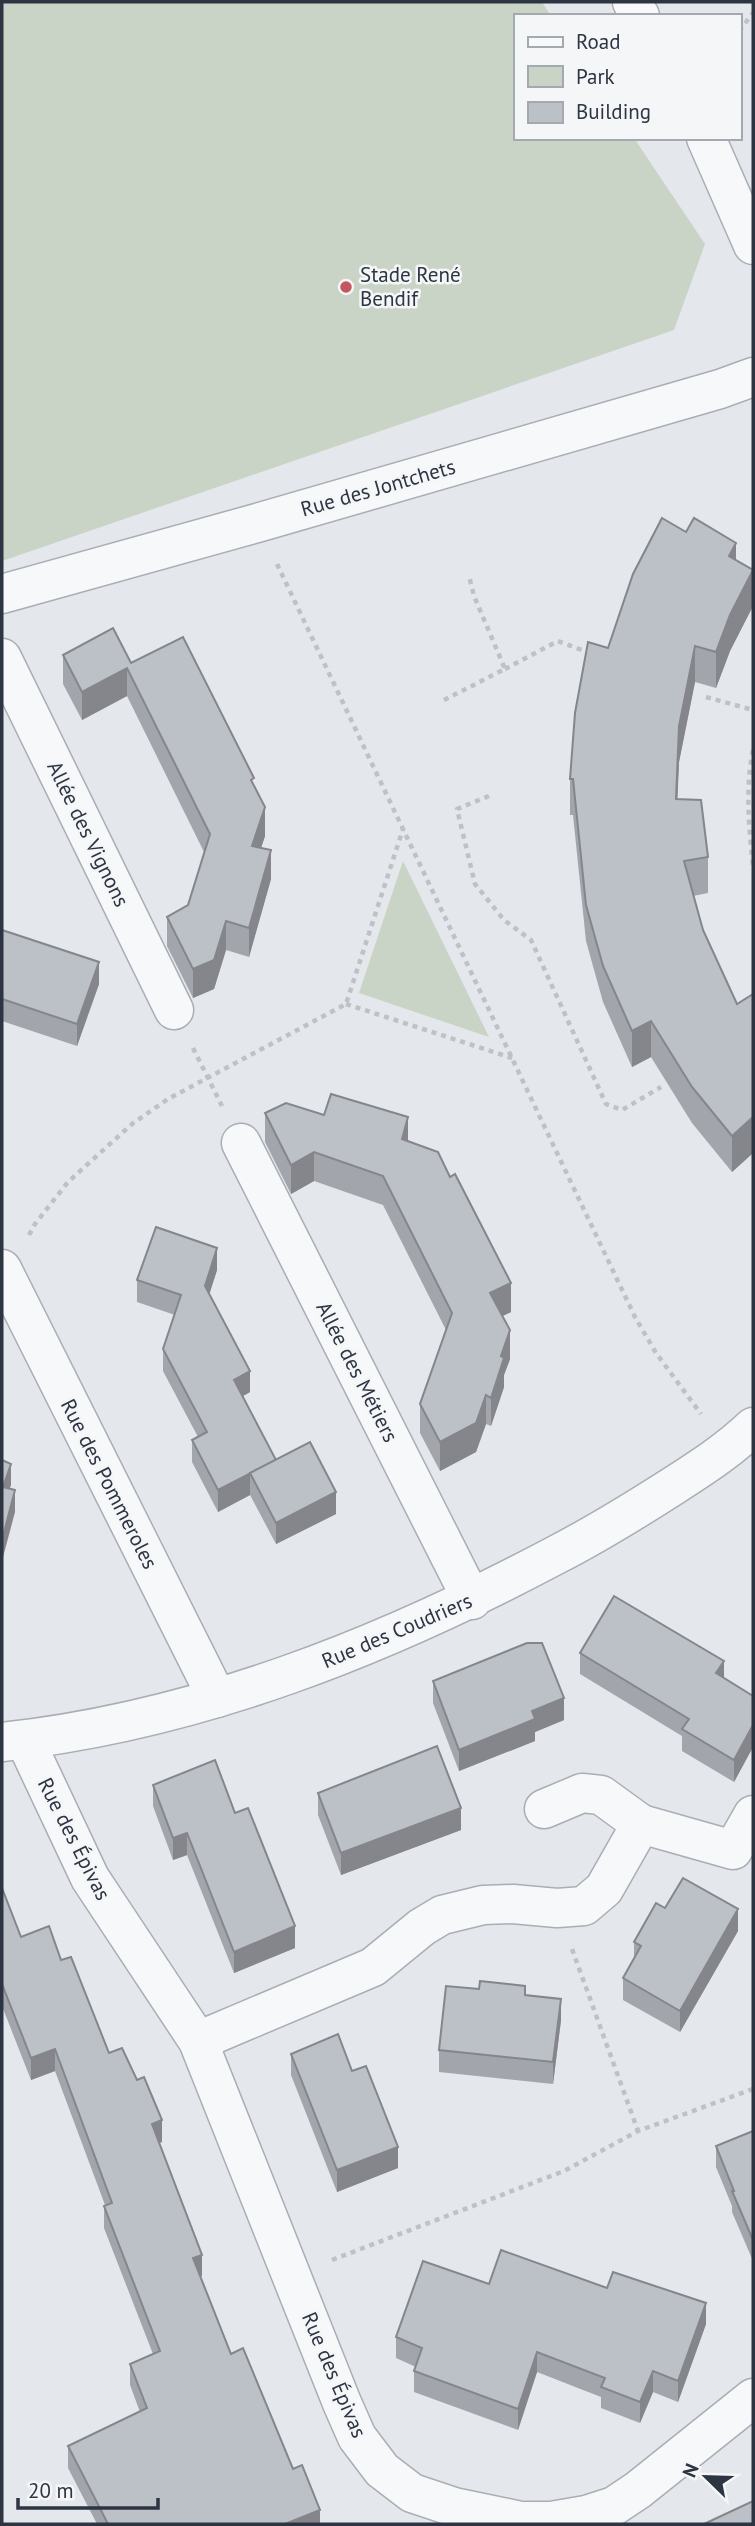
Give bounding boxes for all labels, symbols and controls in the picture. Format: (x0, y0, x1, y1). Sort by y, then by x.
legend (514, 14, 741, 140)
text: Road (576, 28, 620, 55)
text: Park (576, 63, 615, 90)
text: Building (576, 98, 651, 125)
place label: Stade René Bendif (360, 261, 461, 312)
marker: Stade René Bendif (338, 279, 354, 295)
street label: Rue des Jontchets (297, 453, 458, 522)
street label: Allée des Vignons (41, 756, 135, 911)
street label: Allée des Métiers (310, 1297, 405, 1447)
street label: Rue des Pommeroles (55, 1394, 164, 1573)
street label: Rue des Coudriers (318, 1587, 476, 1674)
street label: Rue des Épivas (32, 1773, 117, 1905)
street label: Rue des Épivas (296, 2308, 373, 2442)
north arrow (671, 2442, 741, 2512)
text: N (677, 2460, 704, 2481)
scale bar (18, 2466, 158, 2510)
text: 20 m (28, 2477, 74, 2504)

